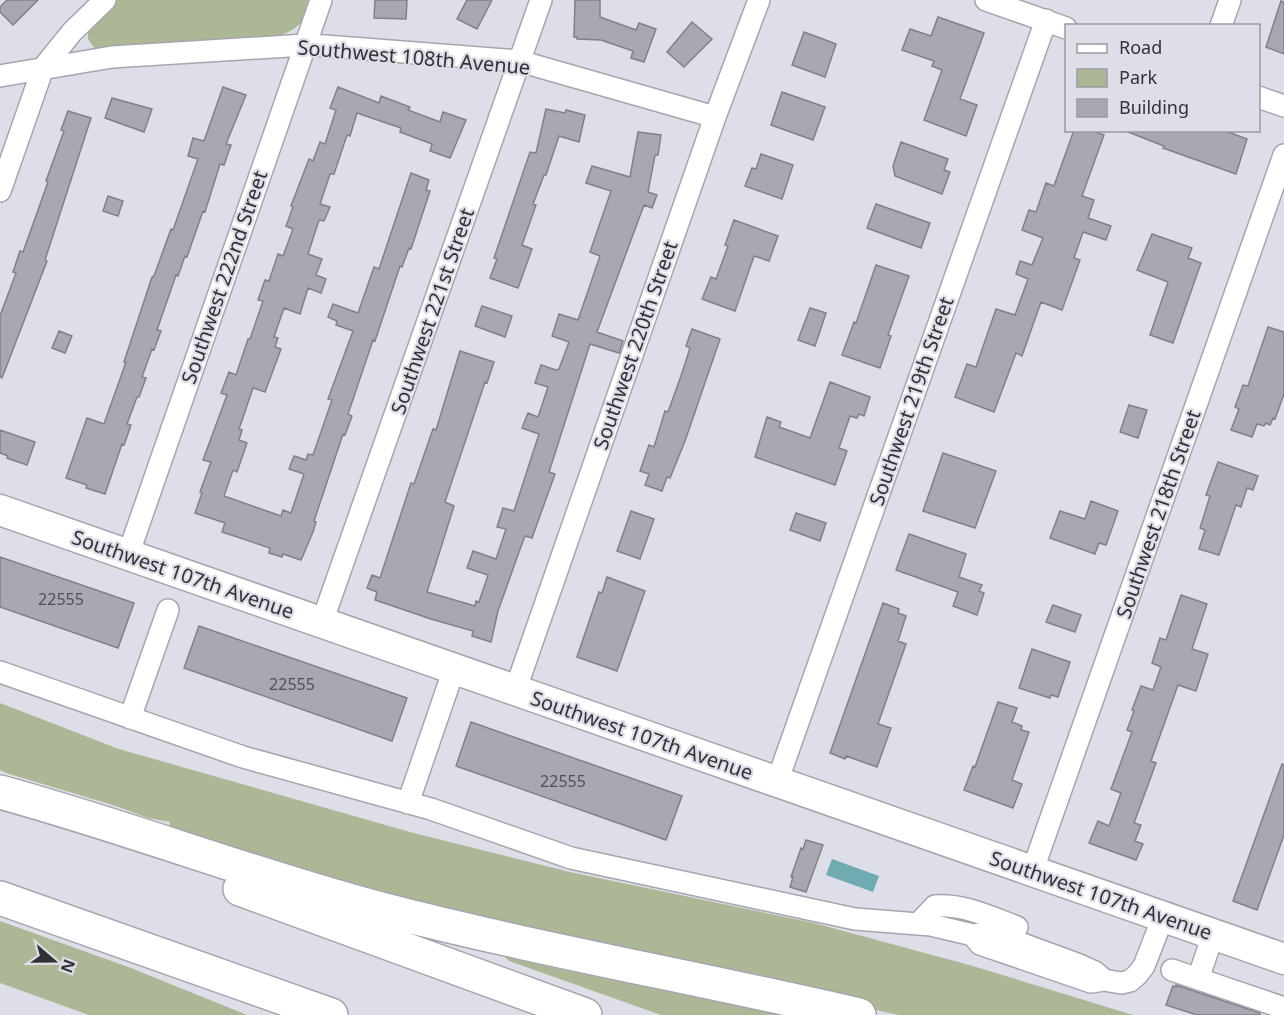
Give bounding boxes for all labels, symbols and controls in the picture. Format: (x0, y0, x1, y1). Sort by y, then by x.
legend (1065, 24, 1260, 132)
street label: Southwest 108th Avenue (297, 33, 531, 81)
text: Road (1119, 35, 1162, 59)
text: Park (1119, 65, 1157, 89)
text: Building (1119, 95, 1189, 119)
street label: Southwest 222nd Street (175, 167, 273, 387)
street label: Southwest 221st Street (384, 204, 480, 418)
street label: Southwest 220th Street (587, 237, 683, 453)
street label: Southwest 219th Street (863, 293, 959, 509)
street label: Southwest 218th Street (1110, 406, 1206, 622)
street label: Southwest 107th Avenue (68, 523, 298, 625)
house number: 22555 (38, 588, 84, 610)
house number: 22555 (269, 673, 315, 695)
street label: Southwest 107th Avenue (527, 684, 757, 786)
house number: 22555 (540, 770, 586, 792)
street label: Southwest 107th Avenue (986, 844, 1216, 946)
north arrow (24, 931, 84, 991)
text: N (56, 956, 81, 976)

